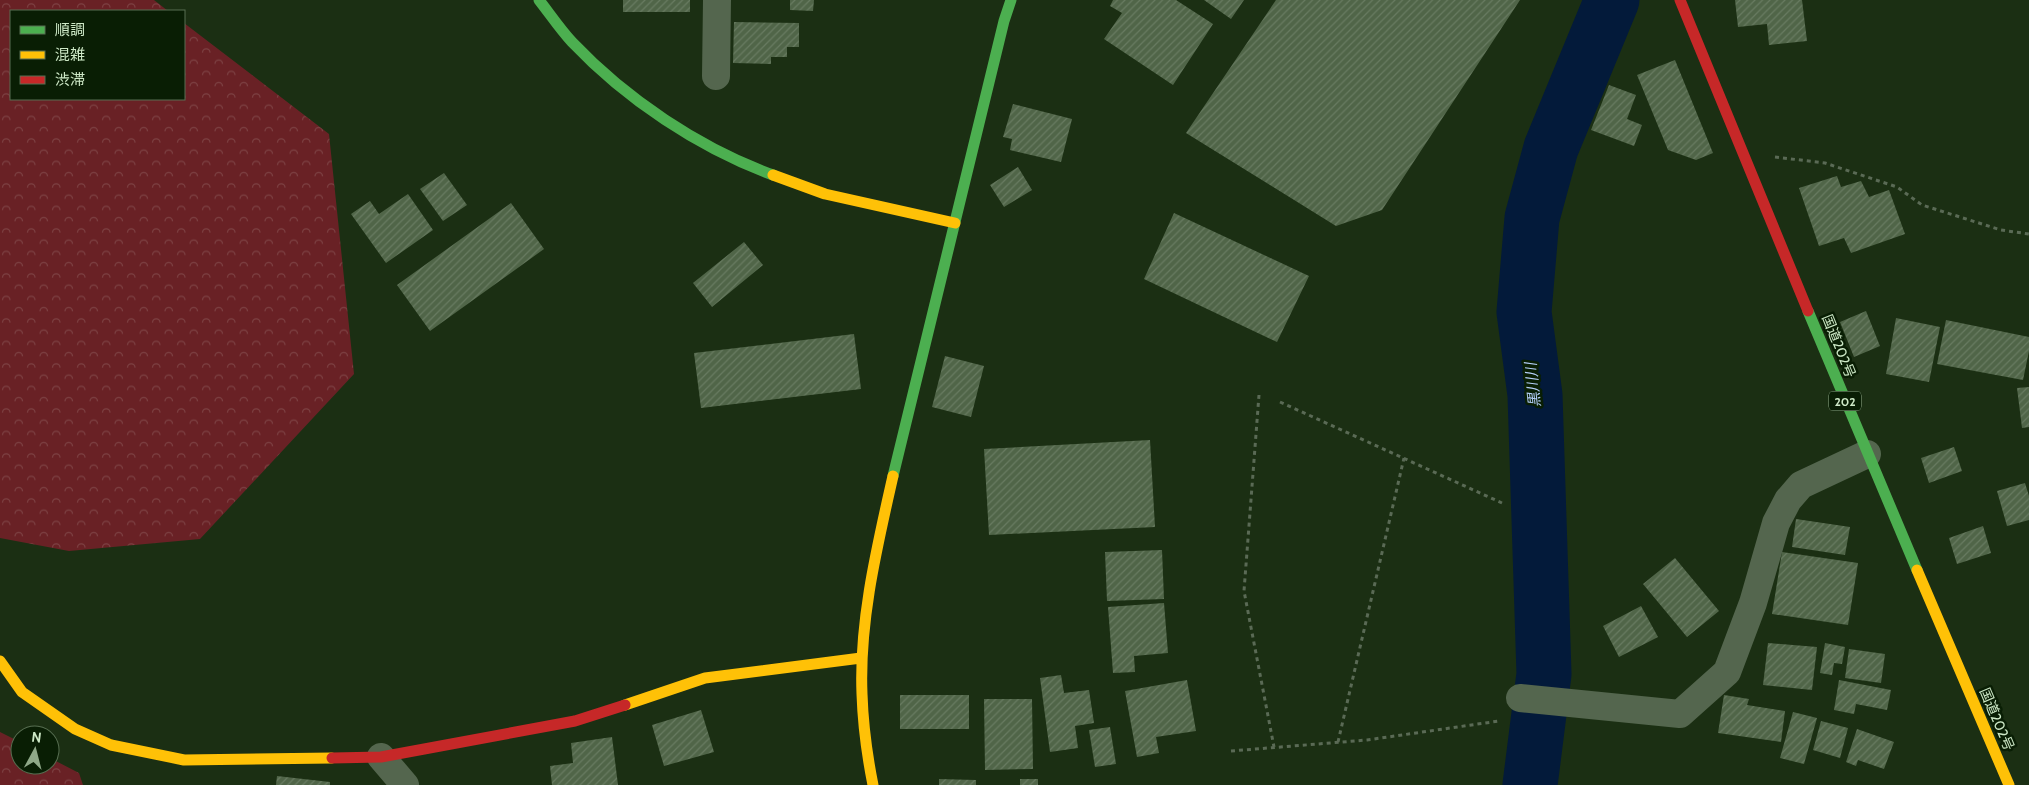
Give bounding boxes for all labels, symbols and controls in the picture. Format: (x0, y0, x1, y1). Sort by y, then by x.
legend (10, 10, 185, 100)
text: 順調 (55, 21, 85, 39)
text: 混雑 (55, 46, 85, 64)
text: 渋滞 (55, 71, 85, 89)
street label: 国道202号 (1818, 312, 1860, 380)
water label: 黒川川 (1521, 360, 1544, 408)
road number: 202 (1829, 392, 1861, 411)
street label: 国道202号 (1976, 685, 2018, 753)
north arrow (10, 725, 60, 775)
text: N (31, 728, 43, 747)

